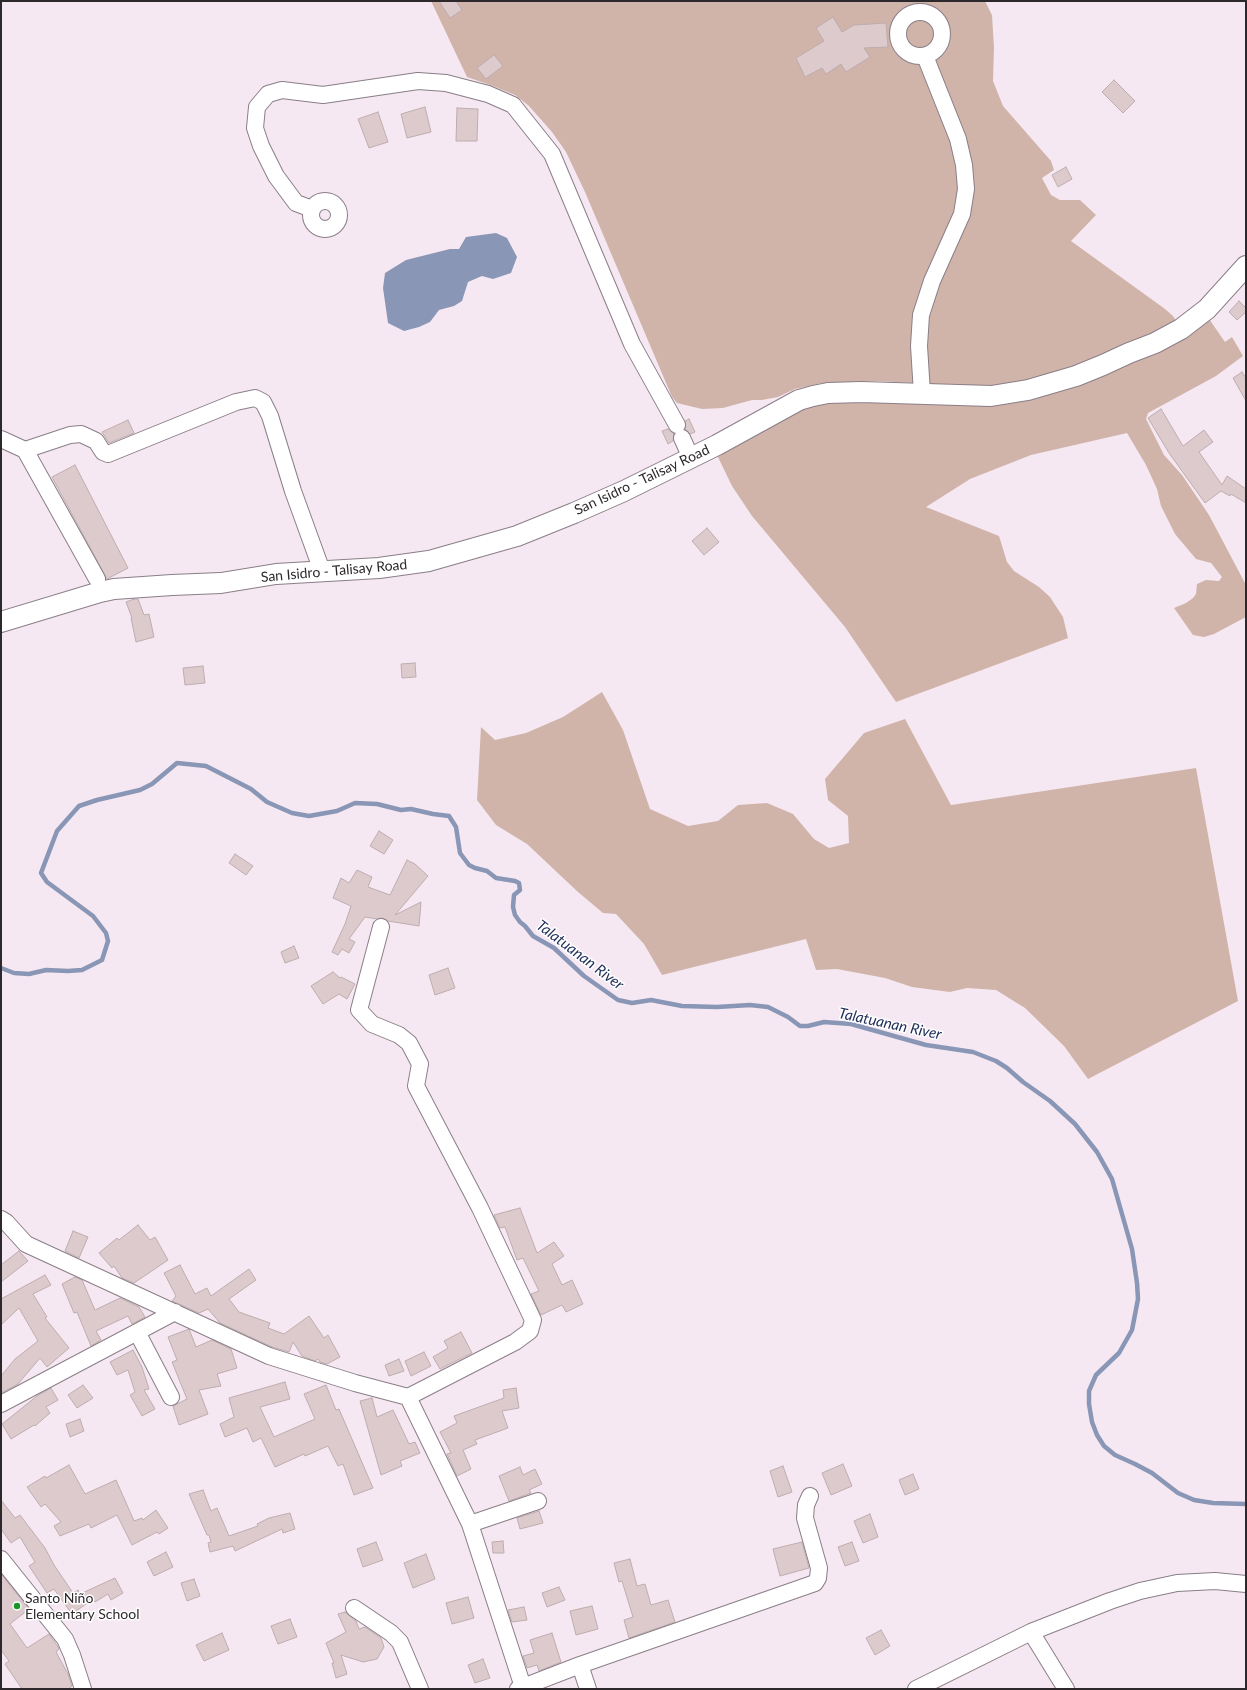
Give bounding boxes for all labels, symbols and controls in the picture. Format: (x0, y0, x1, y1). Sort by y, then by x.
street label: San Isidro - Talisay Road (572, 441, 712, 519)
street label: San Isidro - Talisay Road (260, 556, 408, 586)
water label: Talatuanan River (533, 916, 627, 994)
water label: Talatuanan River (837, 1004, 943, 1044)
place label: Santo Niño Elementary School (25, 1590, 139, 1622)
marker: Santo Niño Elementary School (12, 1601, 22, 1611)

